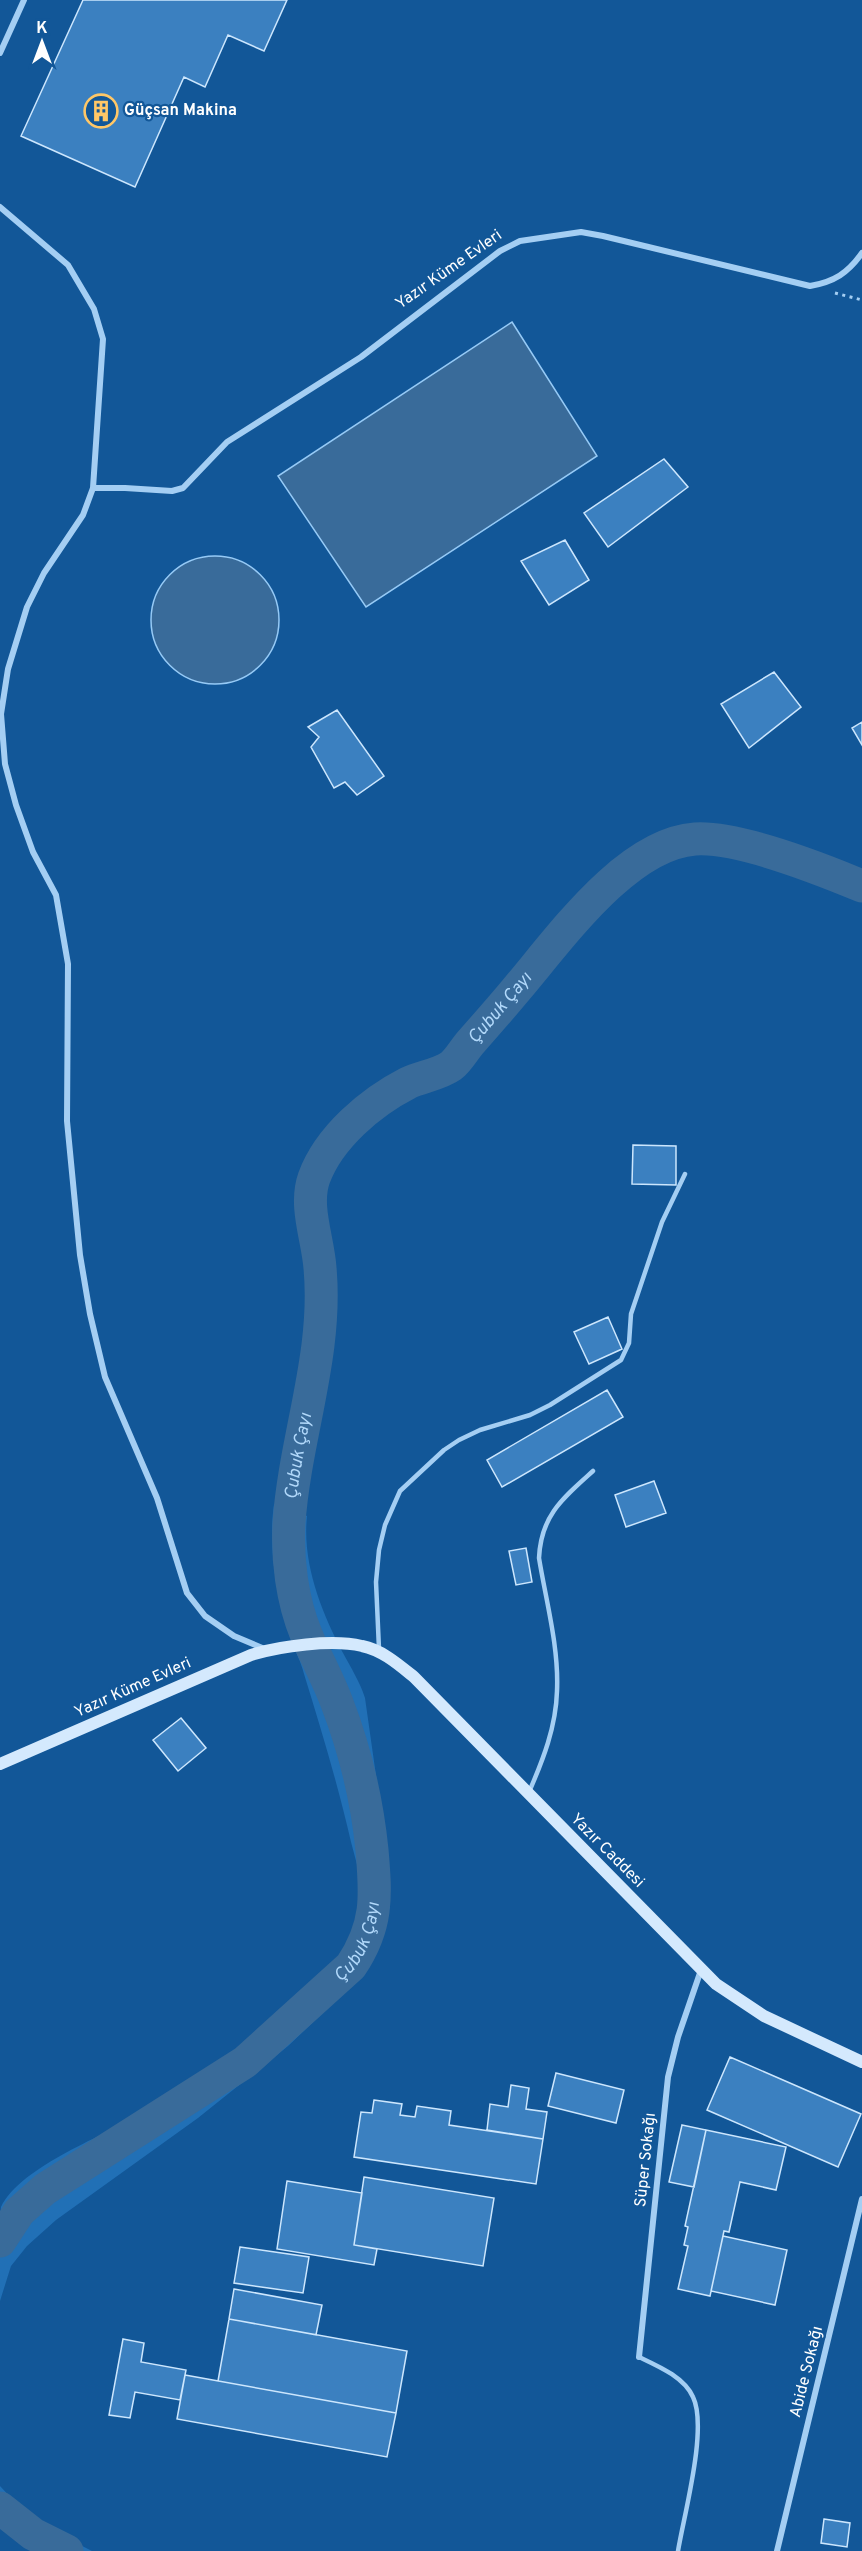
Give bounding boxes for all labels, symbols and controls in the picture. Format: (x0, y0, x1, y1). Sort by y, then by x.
north arrow (12, 12, 72, 72)
text: K (36, 19, 48, 39)
building icon: Güçsan Makina (83, 93, 119, 129)
place label: Güçsan Makina (124, 101, 237, 121)
street label: Yazır Küme Evleri (392, 226, 506, 314)
water label: Çubuk Çayı (463, 967, 538, 1049)
water label: Çubuk Çayı (280, 1411, 318, 1501)
street label: Yazır Küme Evleri (72, 1653, 194, 1723)
street label: Yazır Caddesi (566, 1810, 648, 1892)
water label: Çubuk Çayı (329, 1901, 385, 1987)
street label: Süper Sokağı (631, 2112, 661, 2208)
street label: Abide Sokağı (786, 2324, 828, 2420)

